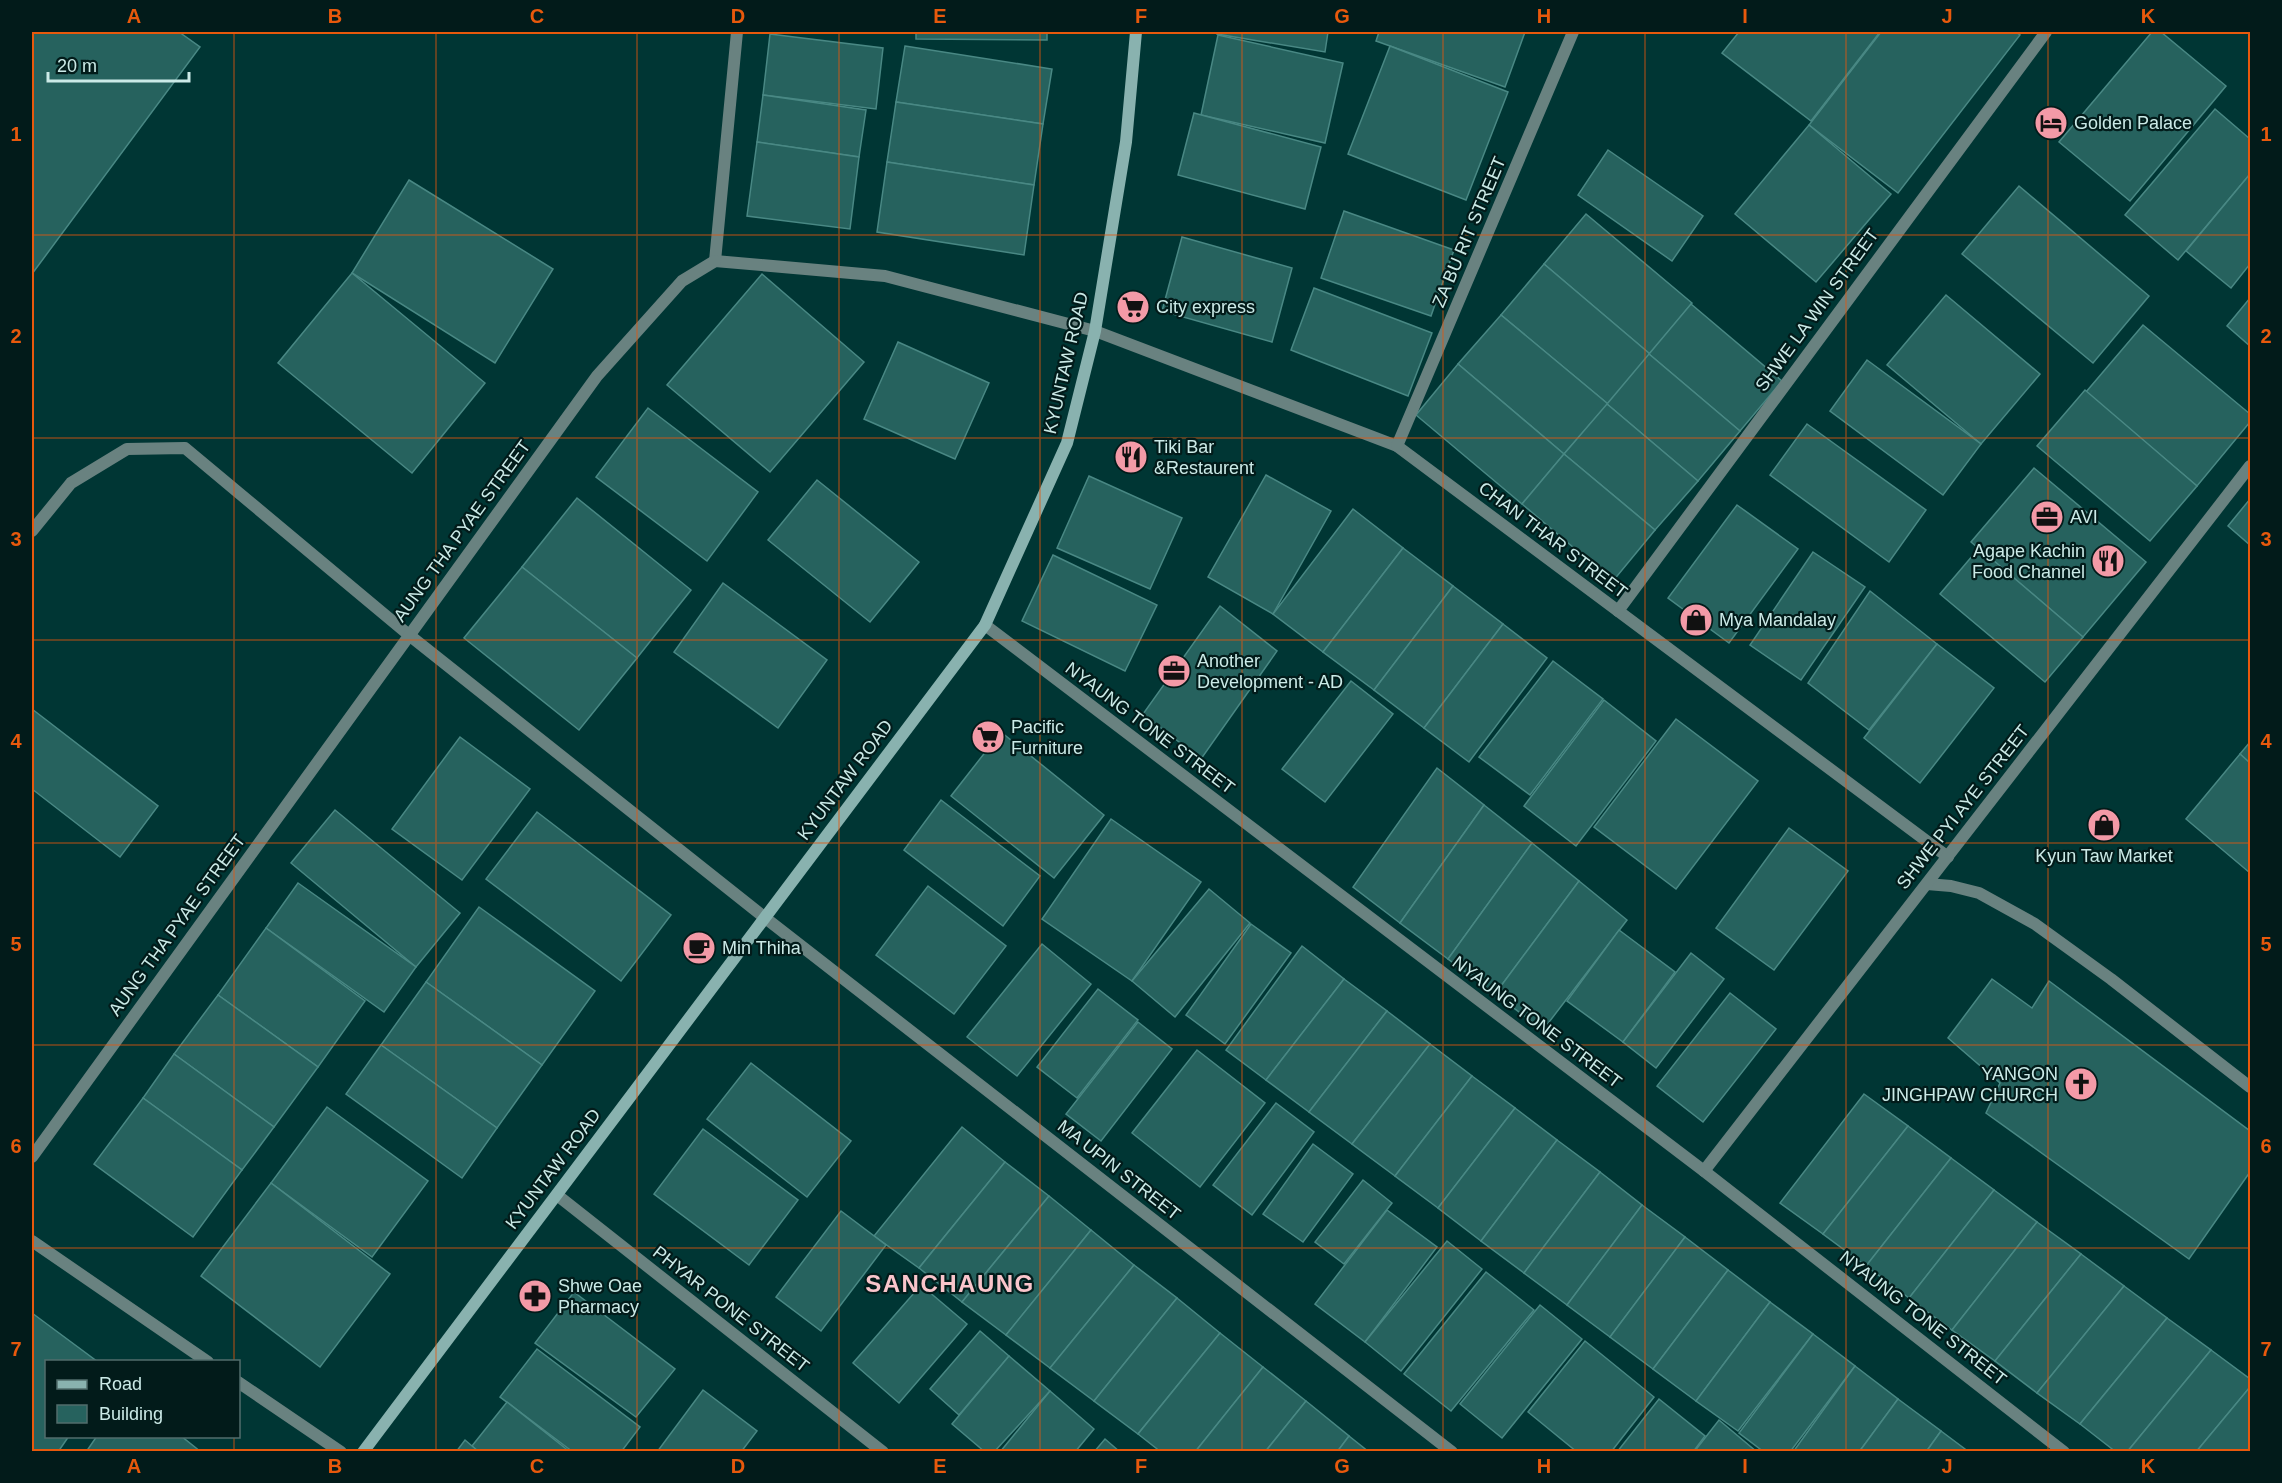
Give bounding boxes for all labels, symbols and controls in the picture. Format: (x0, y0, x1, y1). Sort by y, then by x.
text: A (127, 5, 141, 27)
text: B (328, 5, 342, 27)
text: C (530, 5, 544, 27)
text: D (731, 5, 745, 27)
text: E (933, 5, 947, 27)
text: F (1135, 5, 1147, 27)
text: G (1334, 5, 1350, 27)
text: H (1537, 5, 1551, 27)
text: I (1742, 5, 1748, 27)
text: J (1941, 5, 1953, 27)
text: K (2141, 5, 2156, 27)
scale bar (48, 45, 189, 83)
text: 20 m (57, 56, 97, 76)
hotel icon: Golden Palace (2033, 105, 2069, 141)
place label: Golden Palace (2074, 113, 2192, 133)
text: 1 (10, 123, 22, 145)
text: 1 (2260, 123, 2272, 145)
street label: ZA BU RIT STREET (1428, 154, 1510, 310)
street label: SHWE LA WIN STREET (1751, 225, 1883, 395)
supermarket icon: City express (1115, 289, 1151, 325)
street label: KYUNTAW ROAD (1040, 290, 1092, 436)
place label: City express (1156, 297, 1255, 317)
text: 2 (10, 325, 22, 347)
text: 2 (2260, 325, 2272, 347)
street label: AUNG THA PYAE STREET (389, 436, 535, 626)
place label: Tiki Bar &Restaurent (1154, 437, 1254, 478)
restaurant icon: Tiki Bar &Restaurent (1113, 439, 1149, 475)
street label: CHAN THAR STREET (1475, 478, 1631, 602)
office icon: AVI (2029, 499, 2065, 535)
place label: AVI (2070, 507, 2098, 527)
text: 3 (10, 528, 22, 550)
text: 3 (2260, 528, 2272, 550)
place label: Agape Kachin Food Channel (1972, 541, 2085, 582)
restaurant icon: Agape Kachin Food Channel (2090, 543, 2126, 579)
shop icon: Mya Mandalay (1678, 602, 1714, 638)
place label: Mya Mandalay (1719, 610, 1836, 630)
place label: Another Development - AD (1197, 651, 1343, 692)
office icon: Another Development - AD (1156, 653, 1192, 689)
street label: NYAUNG TONE STREET (1062, 658, 1238, 798)
street label: KYUNTAW ROAD (793, 716, 897, 844)
place label: Pacific Furniture (1011, 717, 1083, 758)
supermarket icon: Pacific Furniture (970, 719, 1006, 755)
street label: SHWE PYI AYE STREET (1893, 721, 2033, 893)
text: 4 (10, 730, 22, 752)
text: 4 (2260, 730, 2272, 752)
shop icon: Kyun Taw Market (2086, 807, 2122, 843)
street label: AUNG THA PYAE STREET (104, 830, 250, 1020)
place label: Kyun Taw Market (2035, 846, 2173, 866)
cafe icon: Min Thiha (681, 930, 717, 966)
text: 5 (10, 933, 22, 955)
text: 5 (2260, 933, 2272, 955)
place label: Min Thiha (722, 938, 802, 958)
street label: NYAUNG TONE STREET (1449, 952, 1625, 1092)
place label: YANGON JINGHPAW CHURCH (1882, 1064, 2058, 1105)
church icon: YANGON JINGHPAW CHURCH (2063, 1066, 2099, 1102)
street label: KYUNTAW ROAD (501, 1105, 605, 1233)
street label: MA UPIN STREET (1054, 1116, 1184, 1224)
text: 6 (10, 1135, 22, 1157)
text: 6 (2260, 1135, 2272, 1157)
street label: PHYAR PONE STREET (649, 1242, 813, 1376)
street label: NYAUNG TONE STREET (1836, 1247, 2010, 1389)
district label: SANCHAUNG (865, 1270, 1035, 1297)
place label: Shwe Oae Pharmacy (558, 1276, 642, 1317)
pharmacy icon: Shwe Oae Pharmacy (517, 1278, 553, 1314)
text: 7 (10, 1338, 22, 1360)
text: 7 (2260, 1338, 2272, 1360)
legend (45, 1360, 240, 1438)
text: Road (99, 1374, 142, 1394)
text: Building (99, 1404, 163, 1424)
text: A (127, 1455, 141, 1477)
text: B (328, 1455, 342, 1477)
text: C (530, 1455, 544, 1477)
text: D (731, 1455, 745, 1477)
text: E (933, 1455, 947, 1477)
text: F (1135, 1455, 1147, 1477)
text: G (1334, 1455, 1350, 1477)
text: H (1537, 1455, 1551, 1477)
text: I (1742, 1455, 1748, 1477)
text: J (1941, 1455, 1953, 1477)
text: K (2141, 1455, 2156, 1477)

